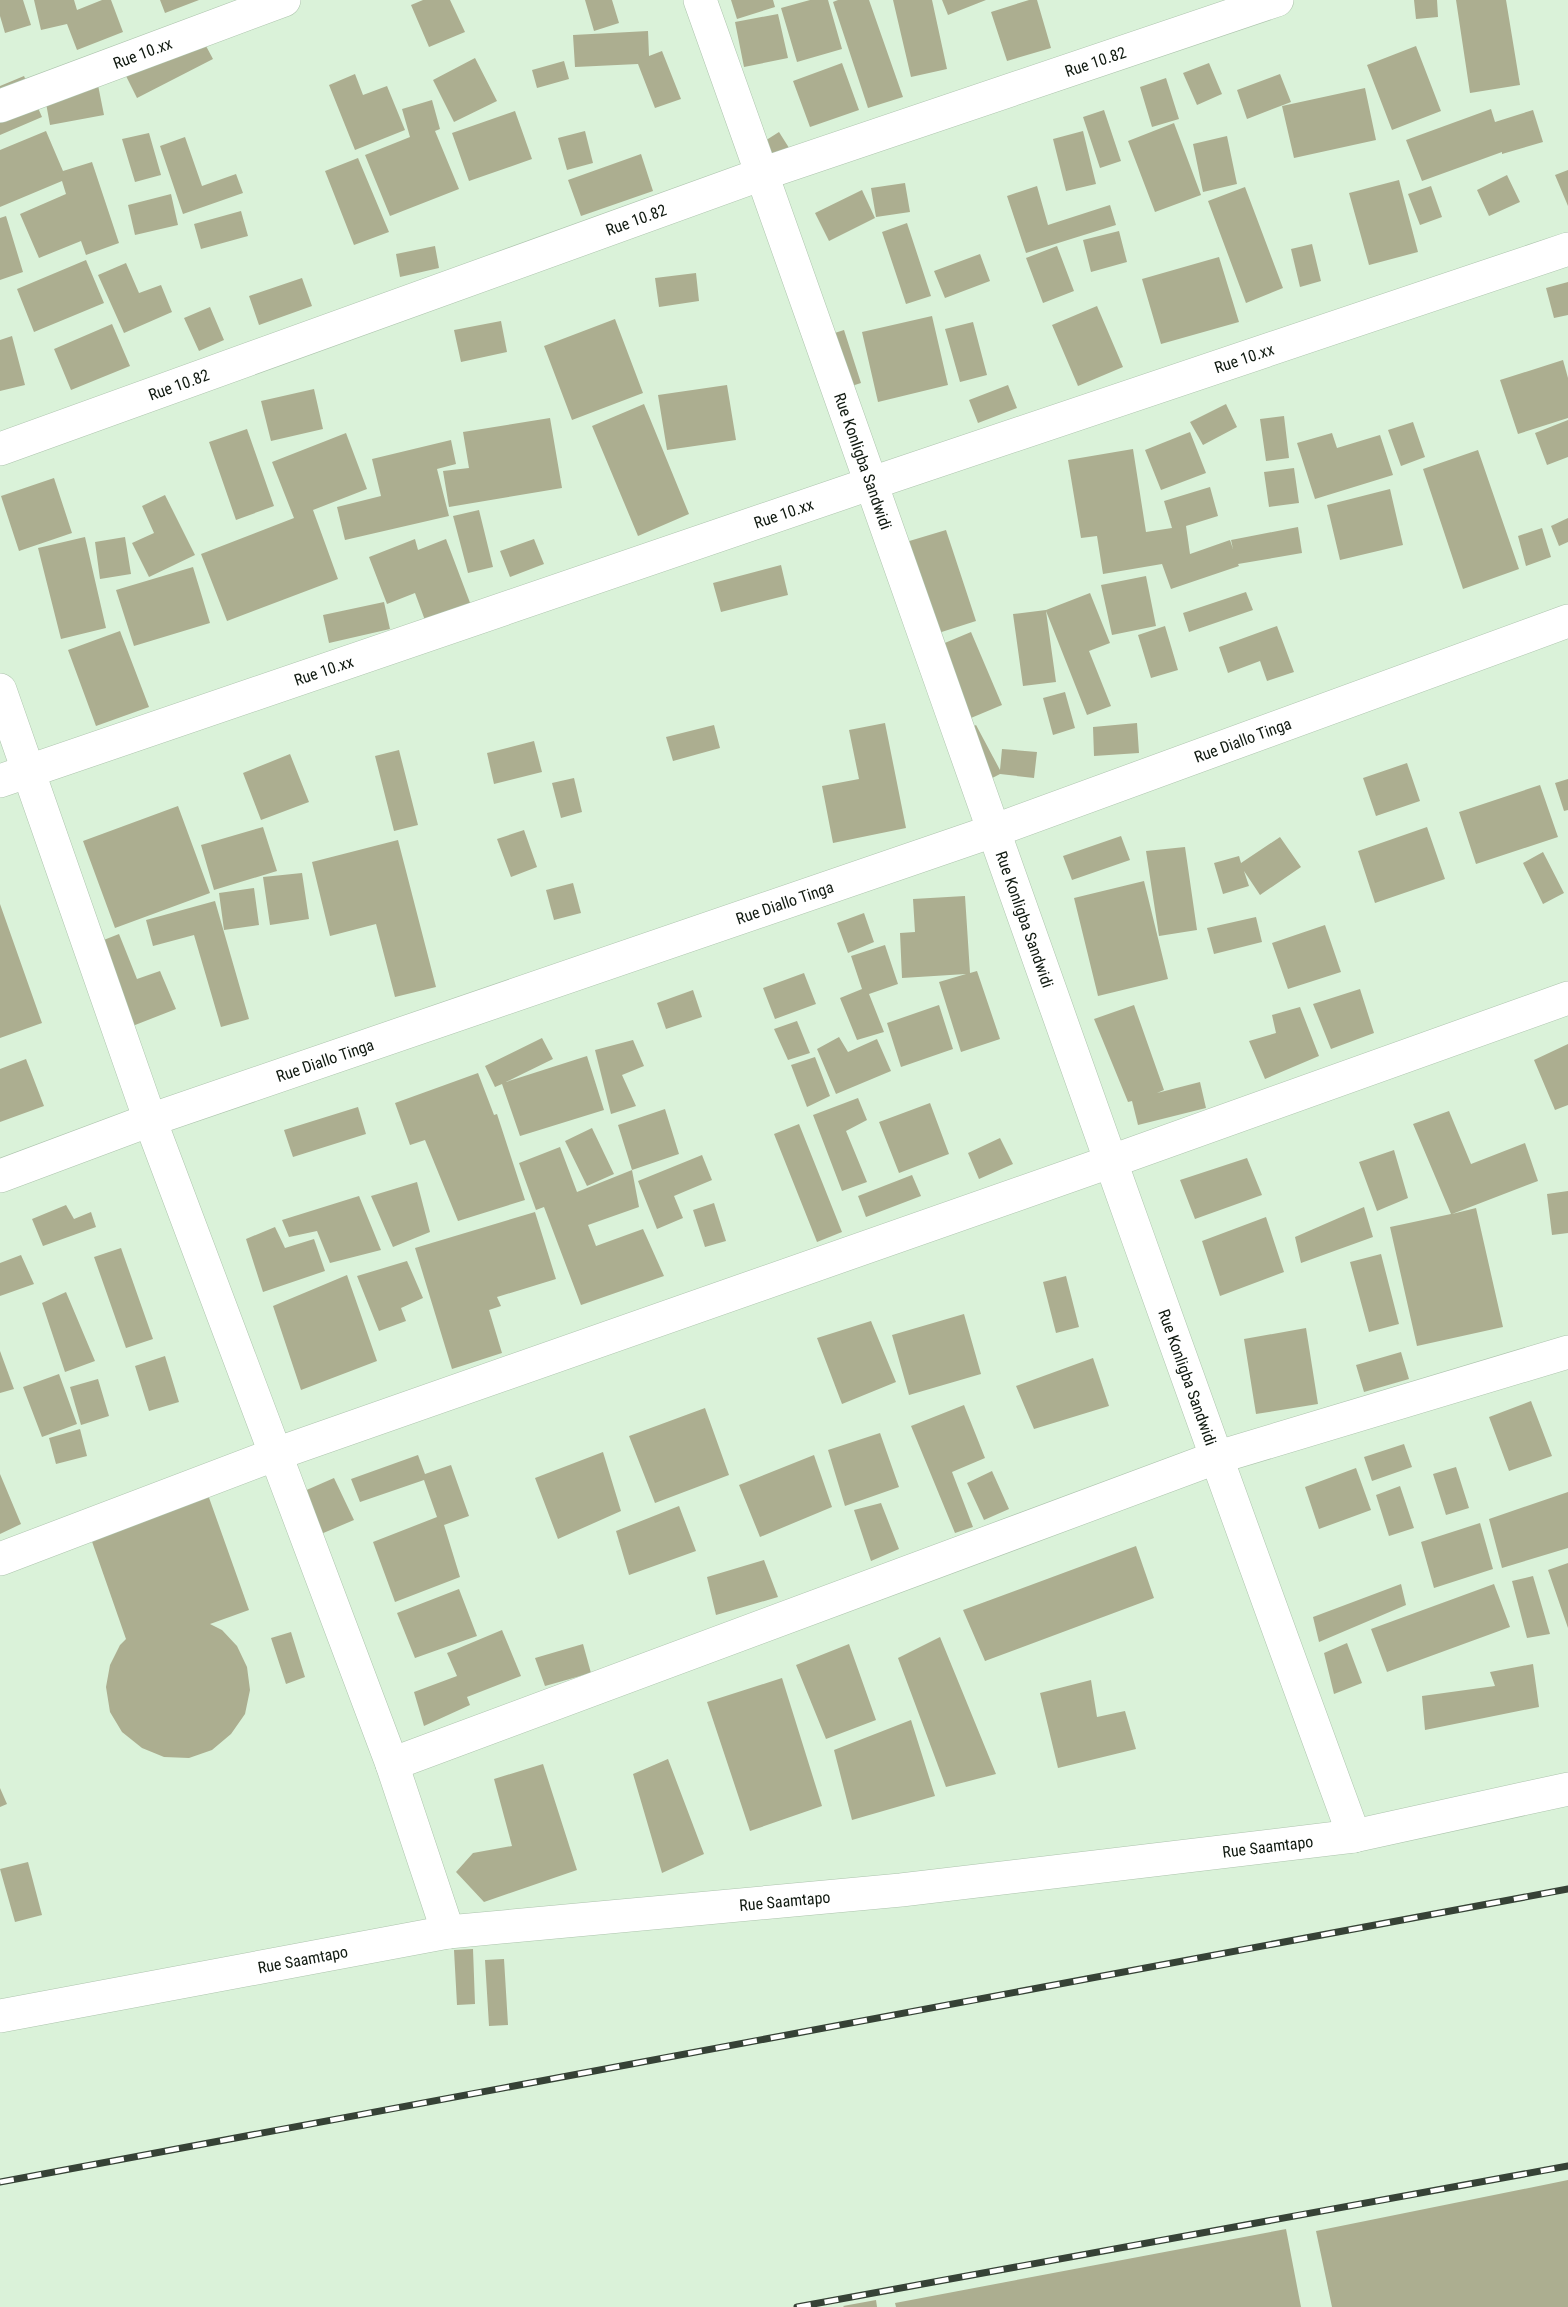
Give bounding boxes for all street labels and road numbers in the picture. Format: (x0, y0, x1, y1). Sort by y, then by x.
street label: Rue 10.xx (110, 34, 175, 73)
street label: Rue 10.82 (1063, 43, 1129, 81)
street label: Rue 10.82 (603, 200, 669, 240)
street label: Rue 10.xx (1212, 340, 1276, 377)
street label: Rue 10.82 (146, 365, 212, 405)
street label: Rue Konligba Sandwidi (830, 390, 896, 532)
street label: Rue 10.xx (752, 495, 816, 533)
street label: Rue 10.xx (292, 652, 356, 690)
street label: Rue Diallo Tinga (1192, 714, 1294, 767)
street label: Rue Konligba Sandwidi (992, 849, 1057, 990)
street label: Rue Diallo Tinga (733, 877, 836, 928)
street label: Rue Diallo Tinga (274, 1035, 376, 1086)
street label: Rue Konligba Sandwidi (1154, 1307, 1220, 1448)
street label: Rue Saamtapo (1221, 1832, 1314, 1862)
street label: Rue Saamtapo (738, 1888, 831, 1915)
street label: Rue Saamtapo (256, 1942, 349, 1977)

